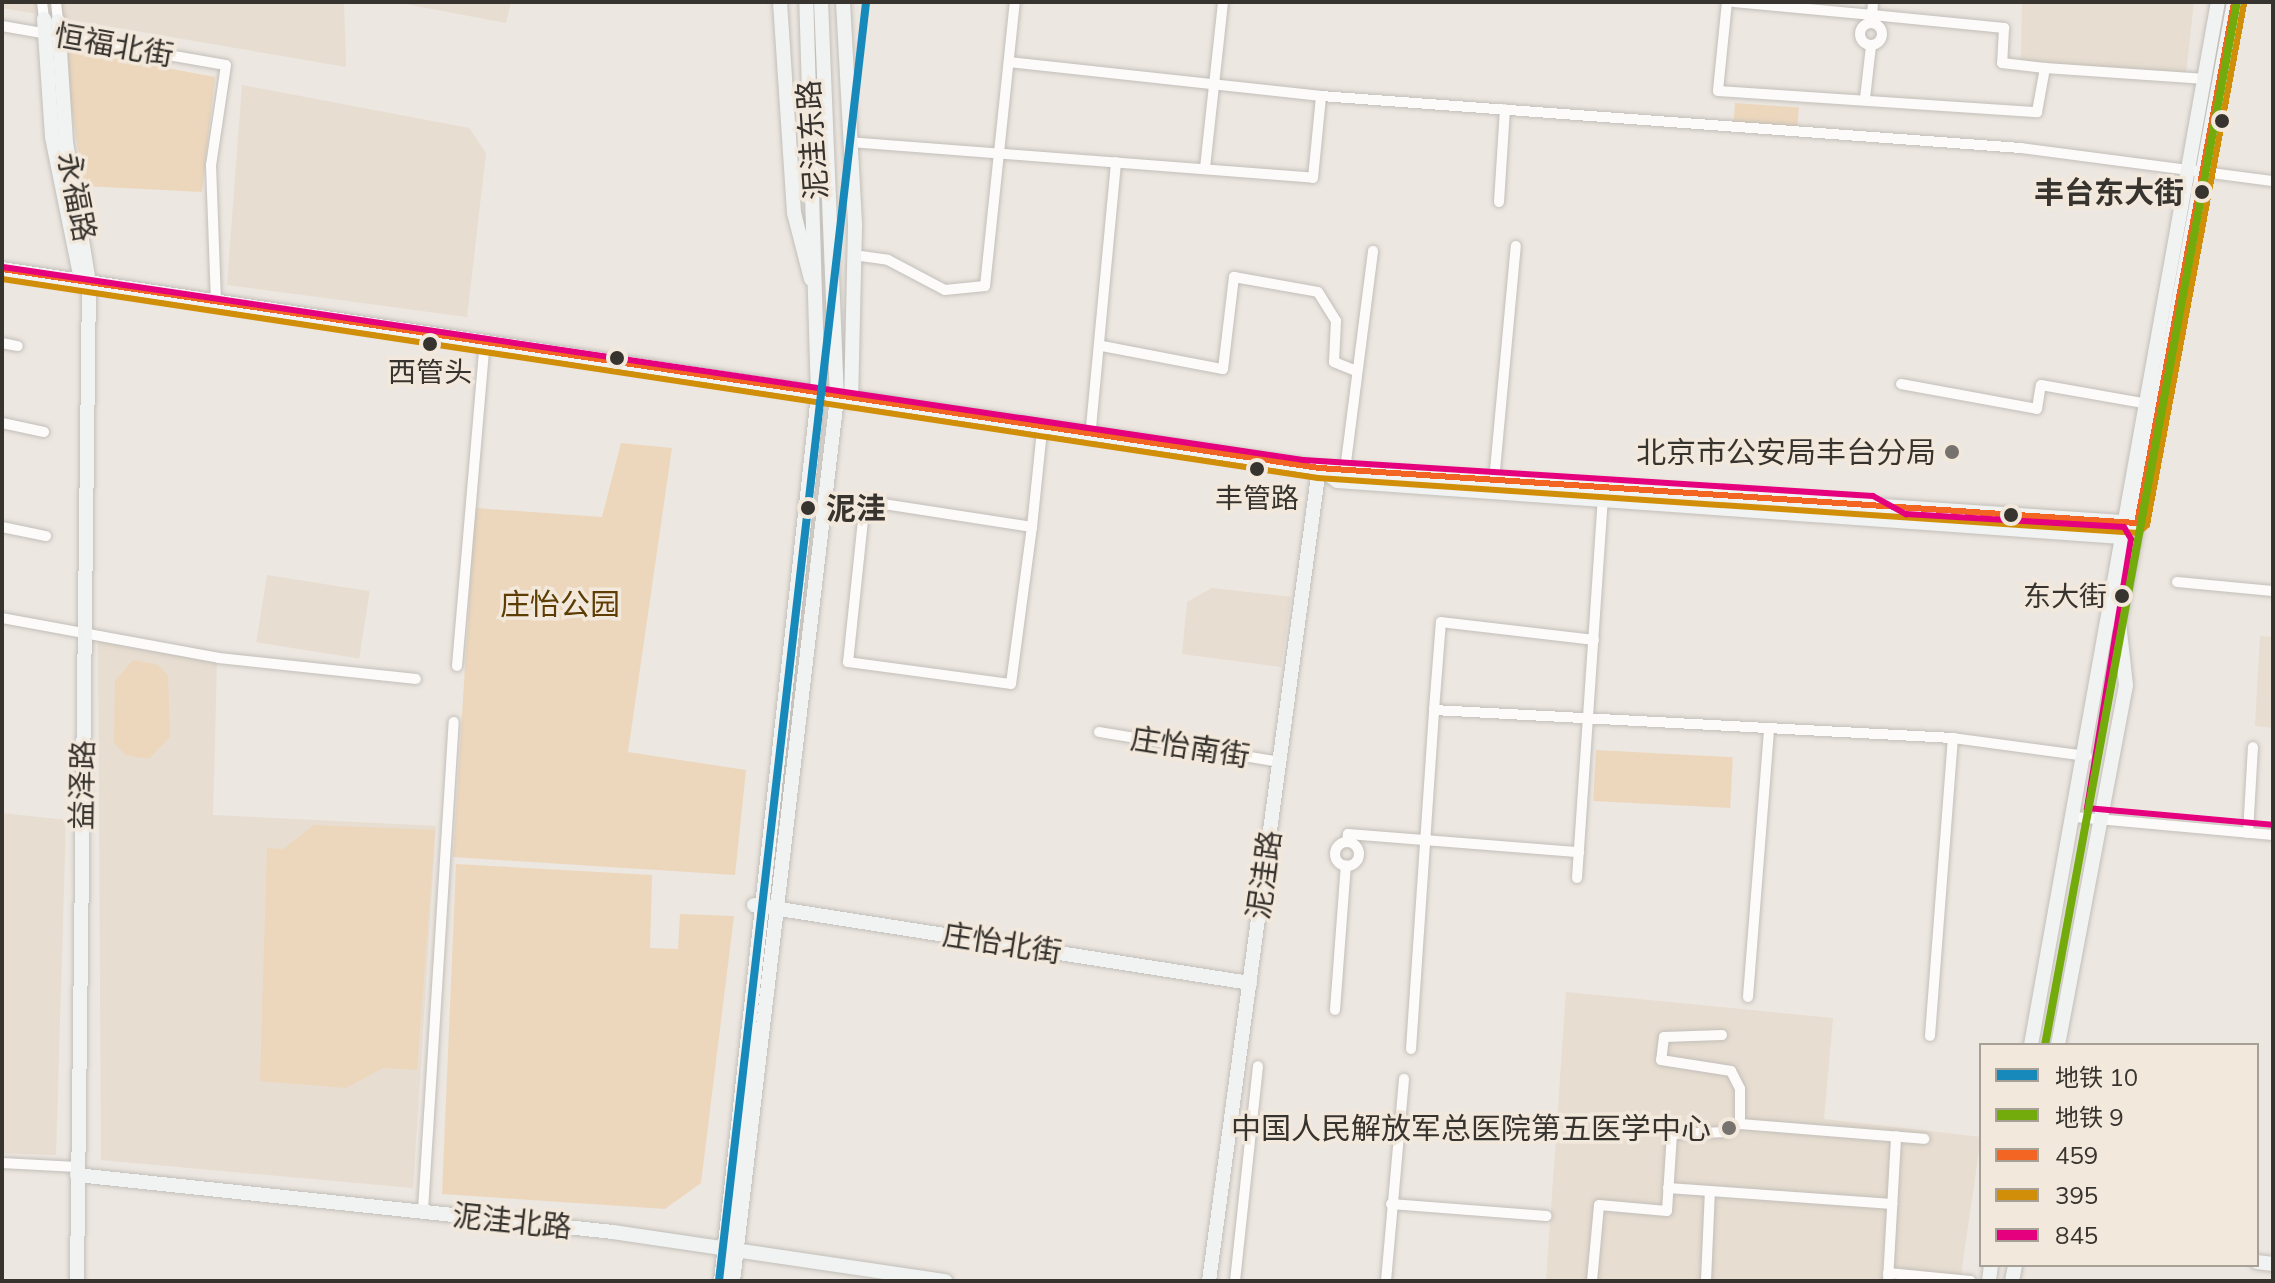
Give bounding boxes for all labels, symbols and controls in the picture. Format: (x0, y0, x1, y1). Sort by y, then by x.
street label: 恒福北街 (52, 17, 176, 73)
street label: 泥洼东路 (790, 79, 834, 201)
unlabelled marker (2214, 113, 2230, 129)
street label: 永福路 (51, 149, 103, 245)
place label: 丰台东大街 (2034, 174, 2184, 210)
marker: 丰台东大街 (2191, 181, 2213, 203)
marker: 西管头 (422, 336, 438, 352)
unlabelled marker (609, 350, 625, 366)
place label: 西管头 (388, 355, 472, 389)
place label: 北京市公安局丰台分局 (1636, 434, 1936, 470)
marker: 北京市公安局丰台分局 (1943, 443, 1961, 461)
marker: 丰管路 (1249, 461, 1265, 477)
place label: 丰管路 (1215, 481, 1299, 515)
place label: 泥洼 (826, 490, 886, 526)
marker: 泥洼 (797, 497, 819, 519)
unlabelled marker (2003, 507, 2019, 523)
place label: 东大街 (2023, 579, 2107, 613)
park label: 庄怡公园 (500, 586, 620, 622)
marker: 东大街 (2114, 588, 2130, 604)
street label: 庄怡南街 (1128, 720, 1252, 774)
street label: 益泽路 (63, 740, 101, 830)
street label: 泥洼路 (1240, 828, 1288, 922)
street label: 庄怡北街 (940, 916, 1064, 970)
legend (1979, 1043, 2259, 1267)
text: 地铁 10 (2055, 1062, 2138, 1092)
text: 地铁 9 (2055, 1102, 2124, 1132)
place label: 中国人民解放军总医院第五医学中心 (1231, 1110, 1711, 1146)
marker: 中国人民解放军总医院第五医学中心 (1718, 1117, 1740, 1139)
text: 459 (2055, 1140, 2098, 1170)
text: 395 (2055, 1180, 2098, 1210)
street label: 泥洼北路 (450, 1197, 574, 1245)
text: 845 (2055, 1220, 2098, 1250)

